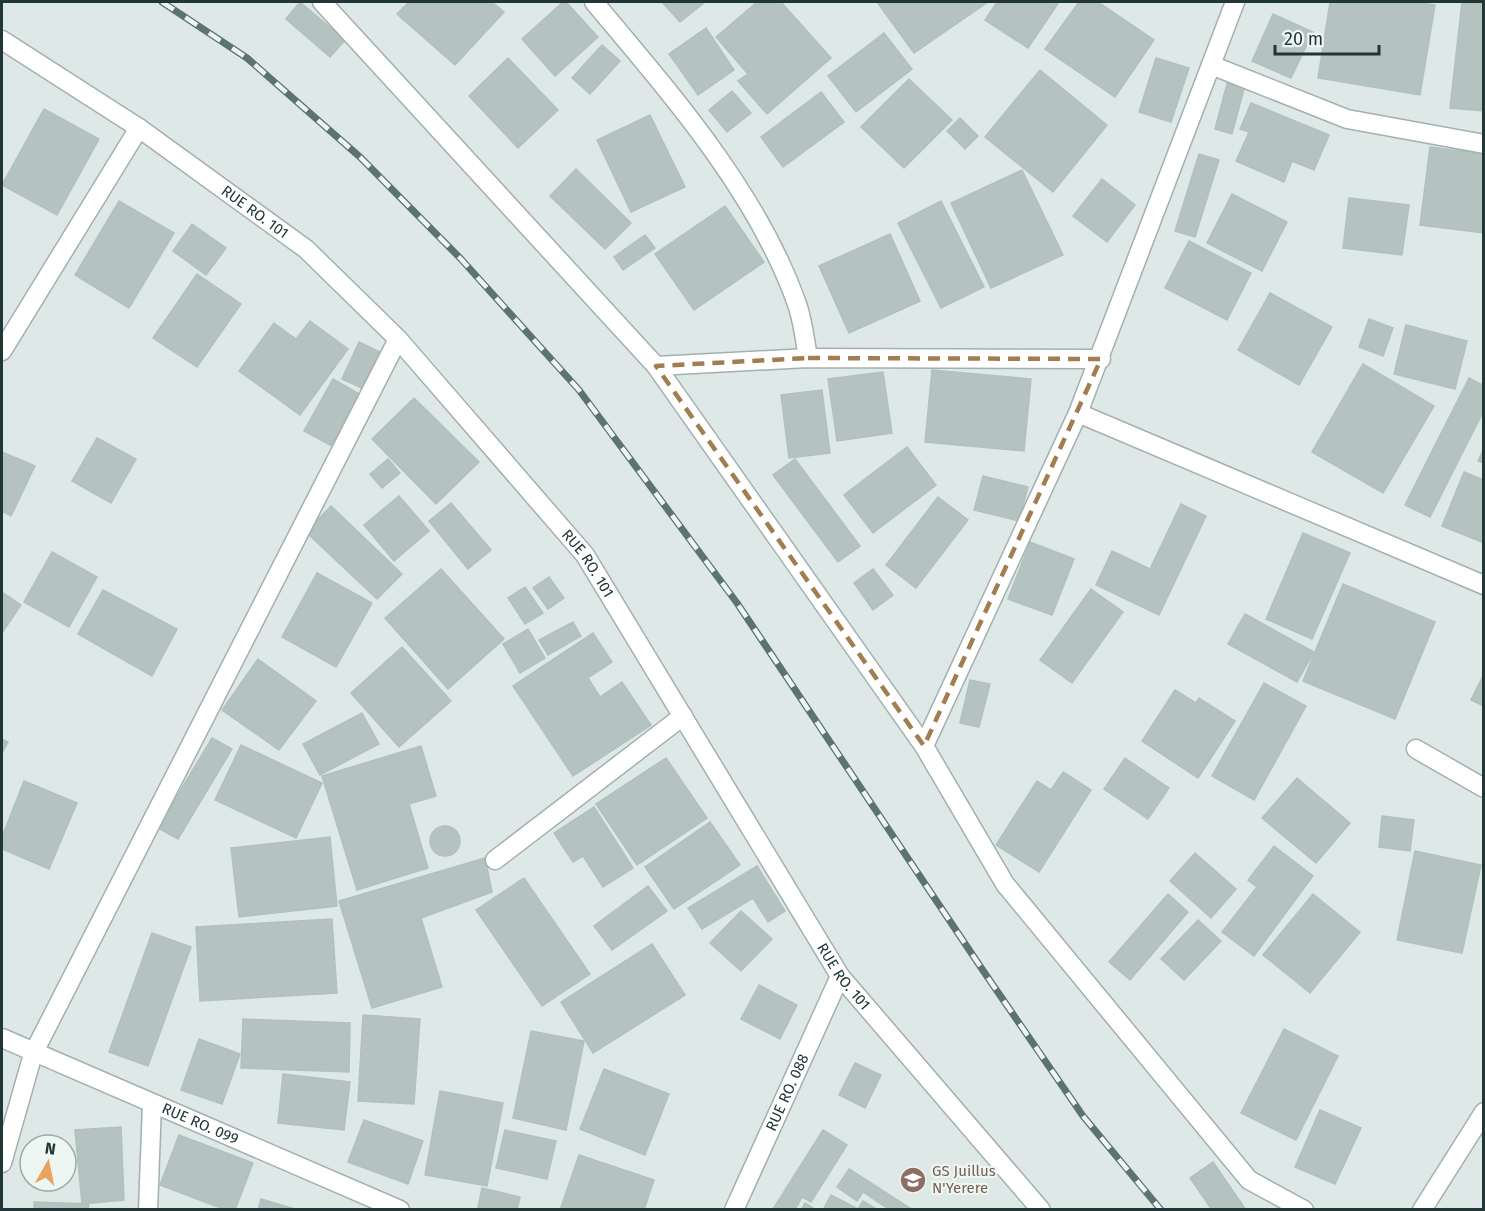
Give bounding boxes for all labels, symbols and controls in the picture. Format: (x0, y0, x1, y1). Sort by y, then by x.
scale bar (1275, 18, 1378, 56)
text: 20 m (1284, 28, 1323, 50)
street label: RUE RO. 101 (218, 182, 292, 242)
street label: RUE RO. 101 (558, 526, 617, 601)
street label: RUE RO. 101 (813, 940, 874, 1013)
street label: RUE RO. 088 (762, 1051, 812, 1134)
street label: RUE RO. 099 (159, 1099, 241, 1148)
north arrow (18, 1133, 78, 1193)
text: N (44, 1138, 57, 1159)
place label: GS Juillus N'Yerere (932, 1162, 996, 1197)
school or university icon: GS Juillus N'Yerere (898, 1165, 928, 1195)

